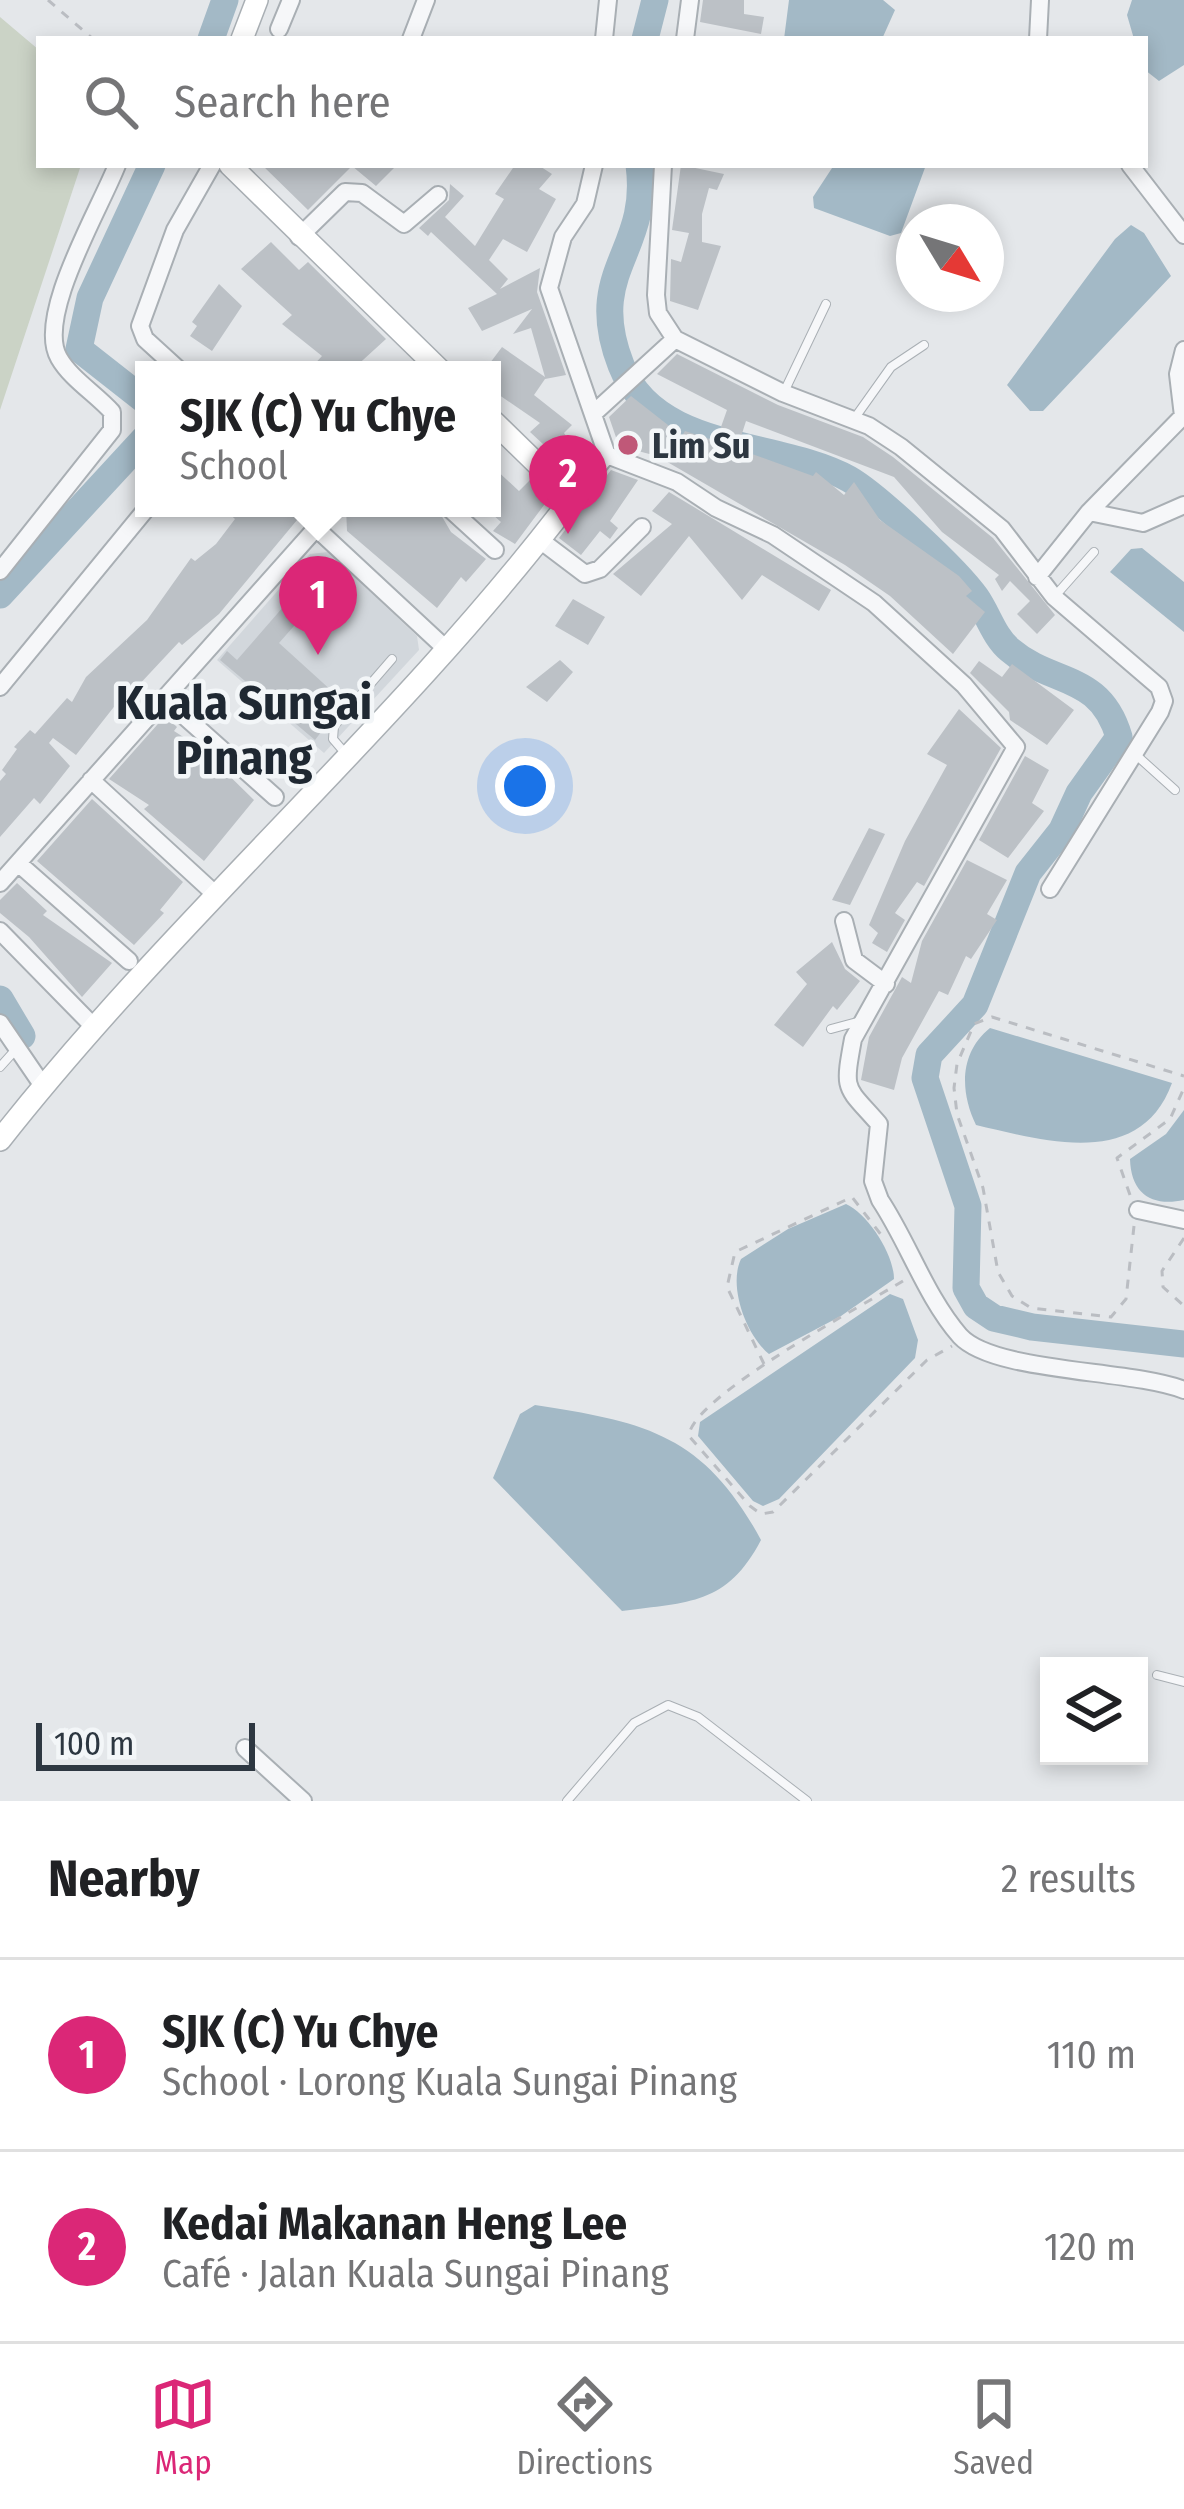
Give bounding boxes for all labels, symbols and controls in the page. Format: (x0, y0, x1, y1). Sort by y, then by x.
search box (36, 36, 1148, 168)
icon: search (78, 69, 144, 135)
text: Search here (174, 75, 391, 129)
north arrow (896, 204, 1004, 312)
popup (135, 361, 501, 517)
text: SJK (C) Yu Chye (180, 389, 456, 443)
place label: Lim Su (652, 424, 750, 468)
marker: Lim Su (615, 432, 641, 458)
pin: 2 (529, 435, 607, 534)
text: School (180, 443, 288, 489)
pin: 1 (279, 556, 357, 655)
district label: Kuala Sungai Pinang (116, 674, 372, 787)
your location (495, 756, 555, 816)
map controls (1040, 1657, 1148, 1765)
button: layers (1040, 1657, 1148, 1765)
scale bar (36, 1717, 255, 1770)
text: 100 m (54, 1724, 134, 1764)
text: Nearby (48, 1848, 200, 1910)
text: 2 results (1001, 1856, 1136, 1902)
text: SJK (C) Yu Chye (162, 2005, 438, 2059)
text: 1 (79, 2032, 95, 2078)
text: 110 m (1047, 2032, 1136, 2078)
text: School · Lorong Kuala Sungai Pinang (162, 2059, 737, 2105)
text: Kedai Makanan Heng Lee (162, 2197, 627, 2251)
text: 2 (78, 2224, 96, 2270)
text: 120 m (1044, 2224, 1136, 2270)
text: Café · Jalan Kuala Sungai Pinang (162, 2251, 669, 2297)
tab: Map (150, 2371, 216, 2483)
tab: Directions (516, 2371, 653, 2483)
tab: Saved (953, 2371, 1034, 2483)

